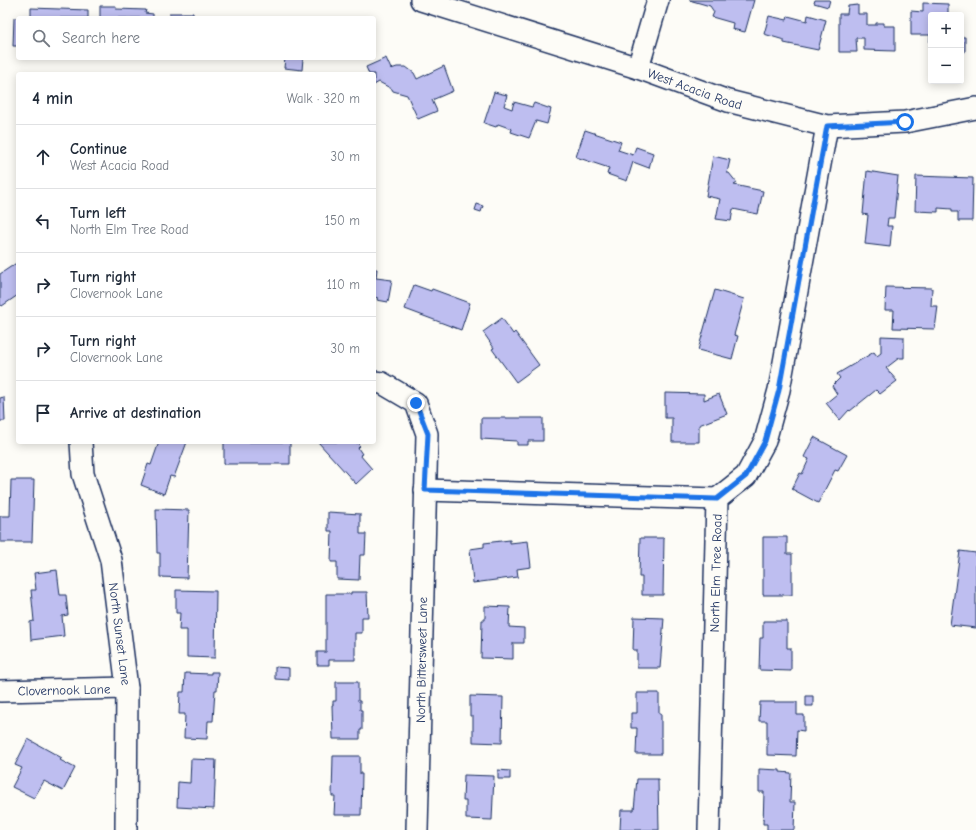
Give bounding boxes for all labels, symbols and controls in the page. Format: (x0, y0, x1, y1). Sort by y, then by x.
map controls (928, 12, 964, 84)
button: + (928, 12, 964, 48)
search box (16, 16, 376, 60)
icon: search (30, 27, 52, 49)
text: Search here (62, 29, 140, 47)
button: − (928, 48, 964, 84)
street label: West Acacia Road (646, 65, 744, 112)
text: 4 min (32, 89, 73, 108)
text: Walk · 320 m (286, 91, 360, 106)
route start (896, 113, 914, 131)
text: Continue (70, 140, 127, 158)
icon: ahead (32, 146, 54, 168)
text: 30 m (330, 149, 360, 164)
text: West Acacia Road (70, 158, 169, 173)
text: Turn left (70, 204, 126, 222)
icon: left (32, 210, 54, 232)
text: 150 m (325, 213, 360, 228)
text: North Elm Tree Road (70, 222, 189, 237)
text: Turn right (70, 268, 136, 286)
icon: right (32, 274, 54, 296)
text: 110 m (327, 277, 360, 292)
text: Clovernook Lane (70, 286, 163, 301)
text: Turn right (70, 332, 136, 350)
icon: right (32, 338, 54, 360)
text: 30 m (330, 341, 360, 356)
text: Clovernook Lane (70, 350, 163, 365)
route end (407, 394, 425, 412)
icon: arrive (32, 402, 54, 424)
text: Arrive at destination (70, 404, 201, 422)
street label: North Elm Tree Road (707, 514, 725, 633)
street label: North Sunset Lane (106, 582, 134, 687)
street label: North Bittersweet Lane (413, 596, 430, 723)
street label: Clovernook Lane (17, 681, 111, 699)

